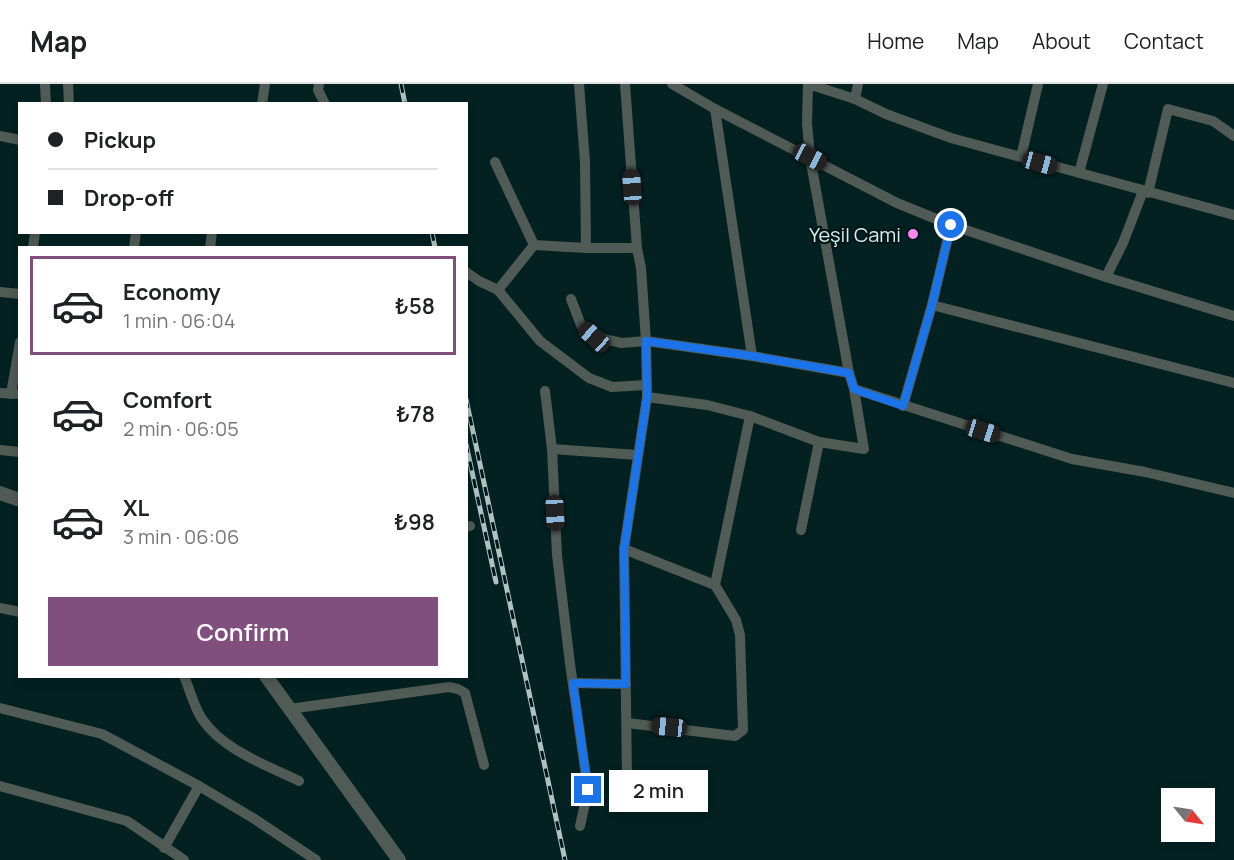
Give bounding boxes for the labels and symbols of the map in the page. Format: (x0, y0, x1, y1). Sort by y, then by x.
car (790, 141, 830, 173)
car (1020, 150, 1060, 176)
car (622, 168, 642, 206)
route start (937, 211, 964, 238)
place label: Yeşil Cami (809, 221, 901, 248)
marker: Yeşil Cami (906, 227, 920, 241)
car (575, 318, 613, 356)
car (963, 417, 1003, 445)
car (545, 495, 565, 531)
car (650, 716, 688, 738)
callout: 2 min (609, 769, 708, 811)
route end (574, 776, 601, 803)
north arrow (1161, 788, 1215, 842)

